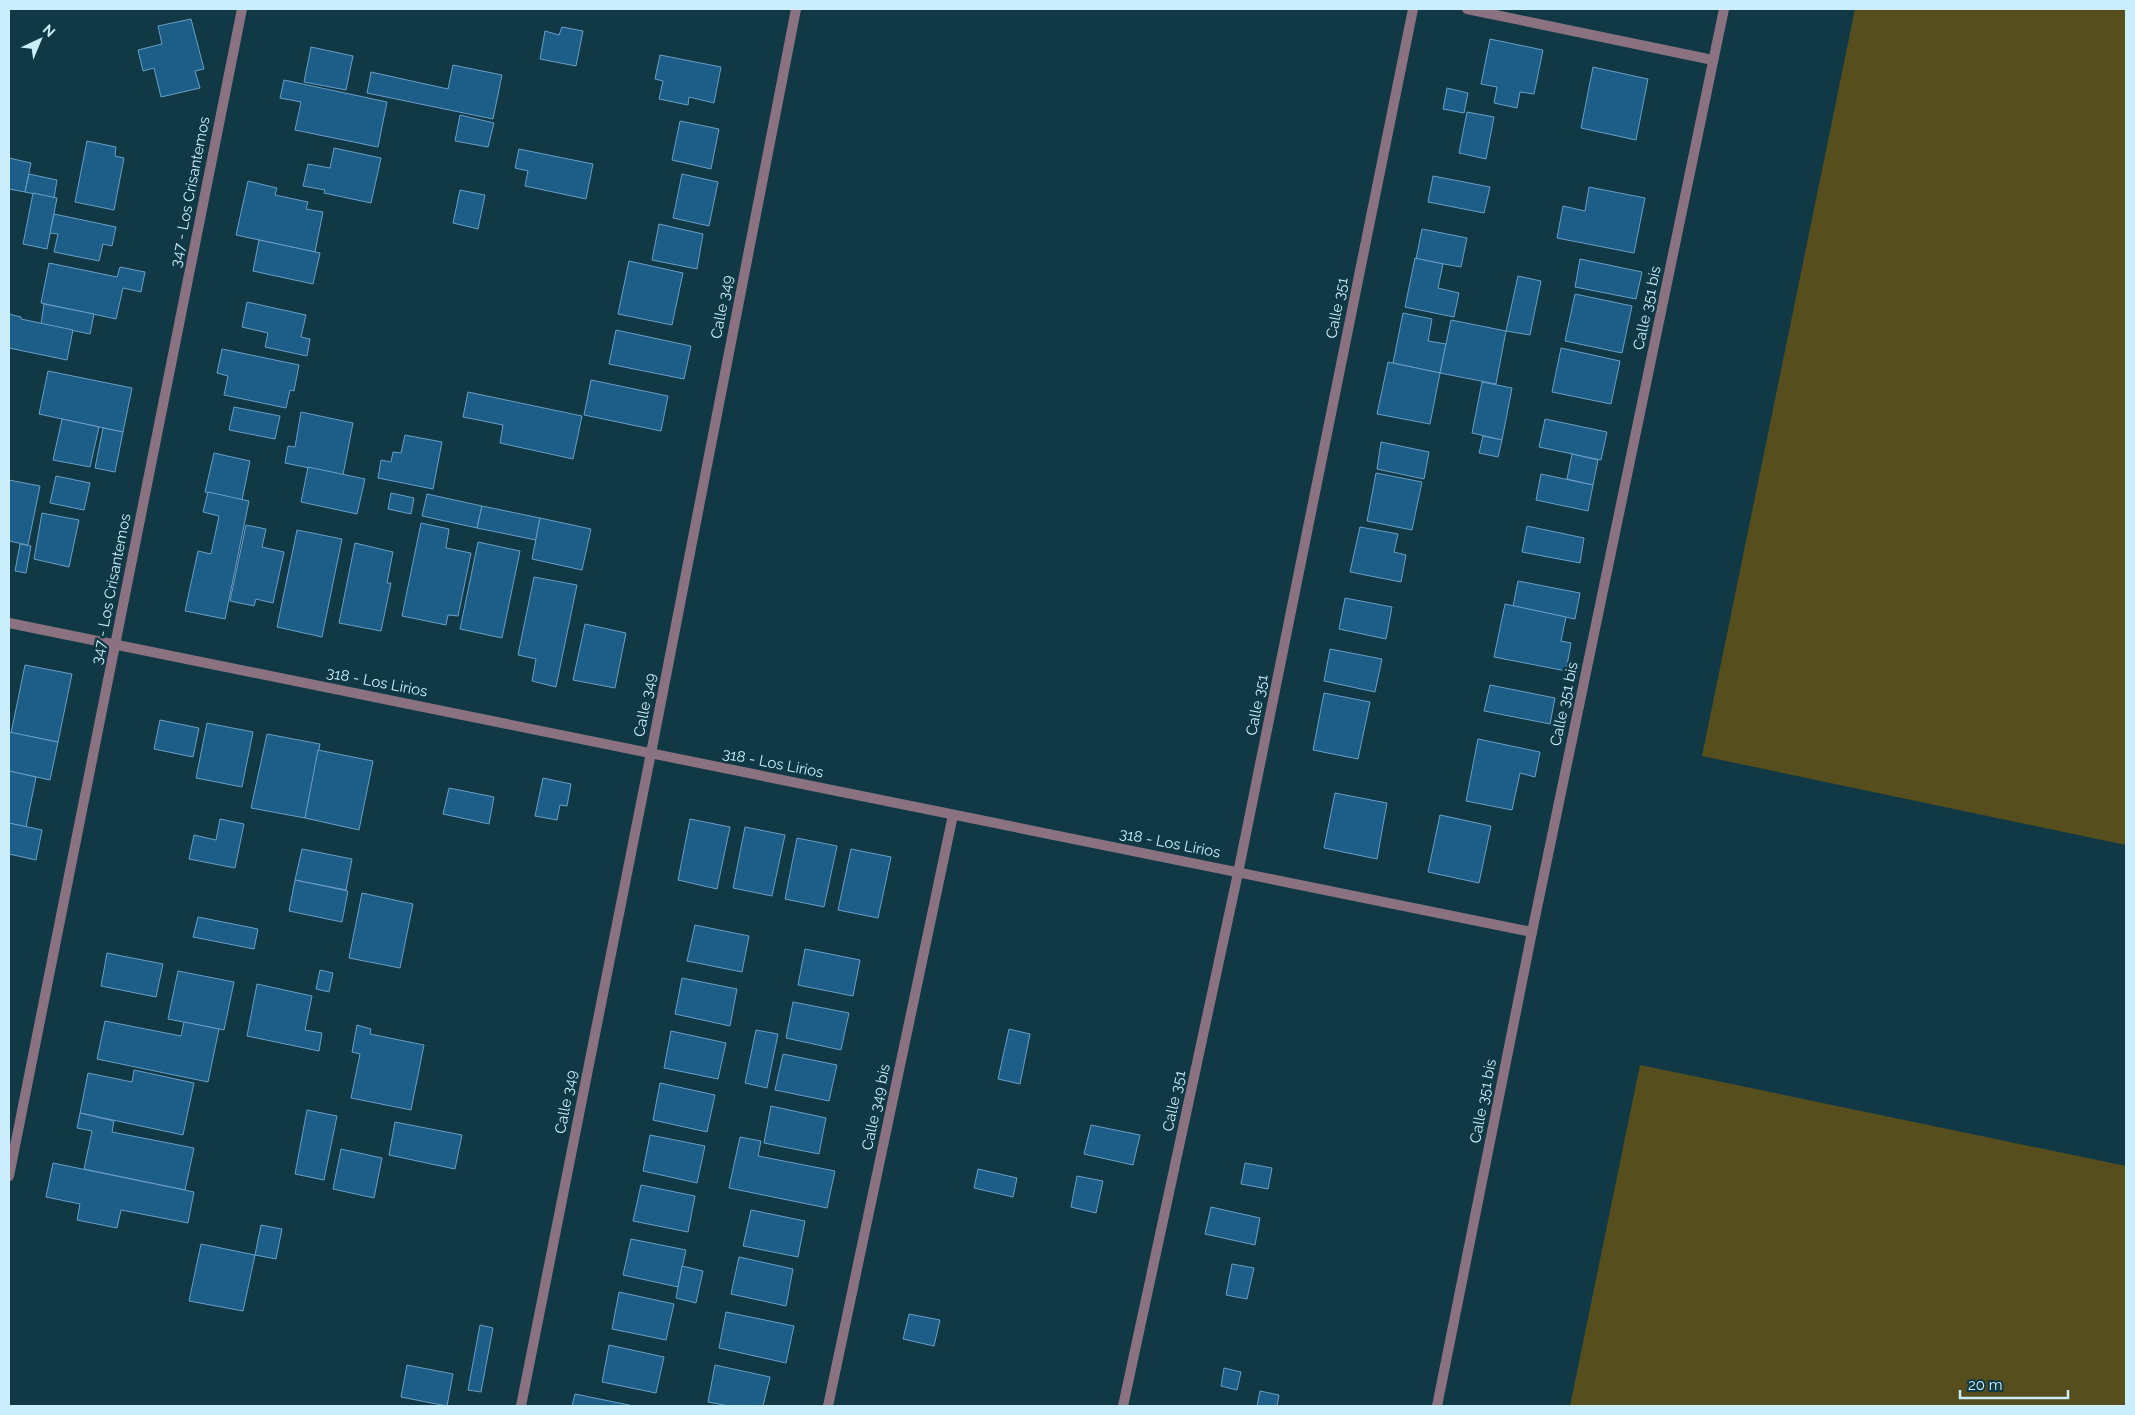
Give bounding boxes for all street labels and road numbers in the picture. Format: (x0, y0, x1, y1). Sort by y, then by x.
street label: 347 - Los Crisantemos (167, 115, 213, 269)
street label: Calle 351 bis (1629, 264, 1665, 352)
street label: Calle 349 (707, 274, 737, 340)
street label: Calle 351 (1322, 275, 1352, 340)
street label: 347 - Los Crisantemos (88, 512, 134, 666)
street label: Calle 351 bis (1546, 660, 1582, 748)
street label: 318 - Los Lirios (325, 663, 429, 701)
street label: Calle 349 (630, 672, 660, 738)
street label: Calle 351 (1242, 672, 1272, 737)
street label: 318 - Los Lirios (721, 744, 825, 782)
street label: 318 - Los Lirios (1118, 824, 1222, 862)
street label: Calle 351 bis (1466, 1057, 1500, 1145)
street label: Calle 349 bis (858, 1062, 894, 1152)
street label: Calle 351 (1159, 1068, 1189, 1133)
street label: Calle 349 (551, 1069, 581, 1135)

